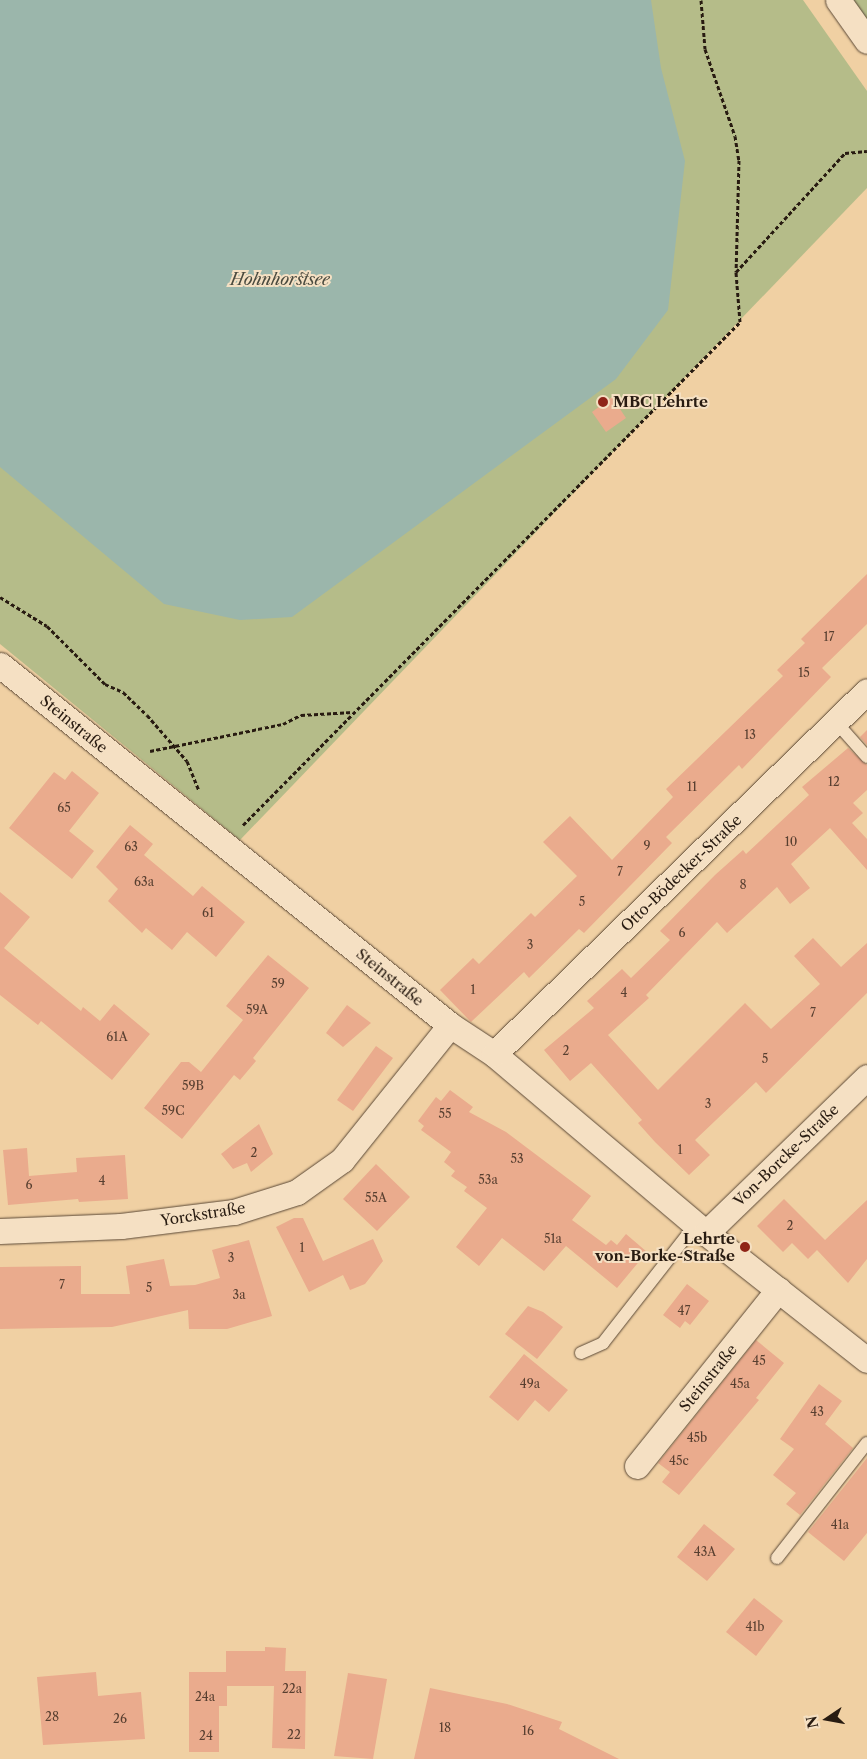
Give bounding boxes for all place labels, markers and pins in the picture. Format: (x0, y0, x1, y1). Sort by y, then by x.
place label: MBC Lehrte (613, 393, 708, 411)
marker: MBC Lehrte (597, 396, 609, 408)
place label: Lehrte von-Borke-Straße (595, 1229, 735, 1264)
marker: Lehrte von-Borke-Straße (739, 1241, 751, 1253)

